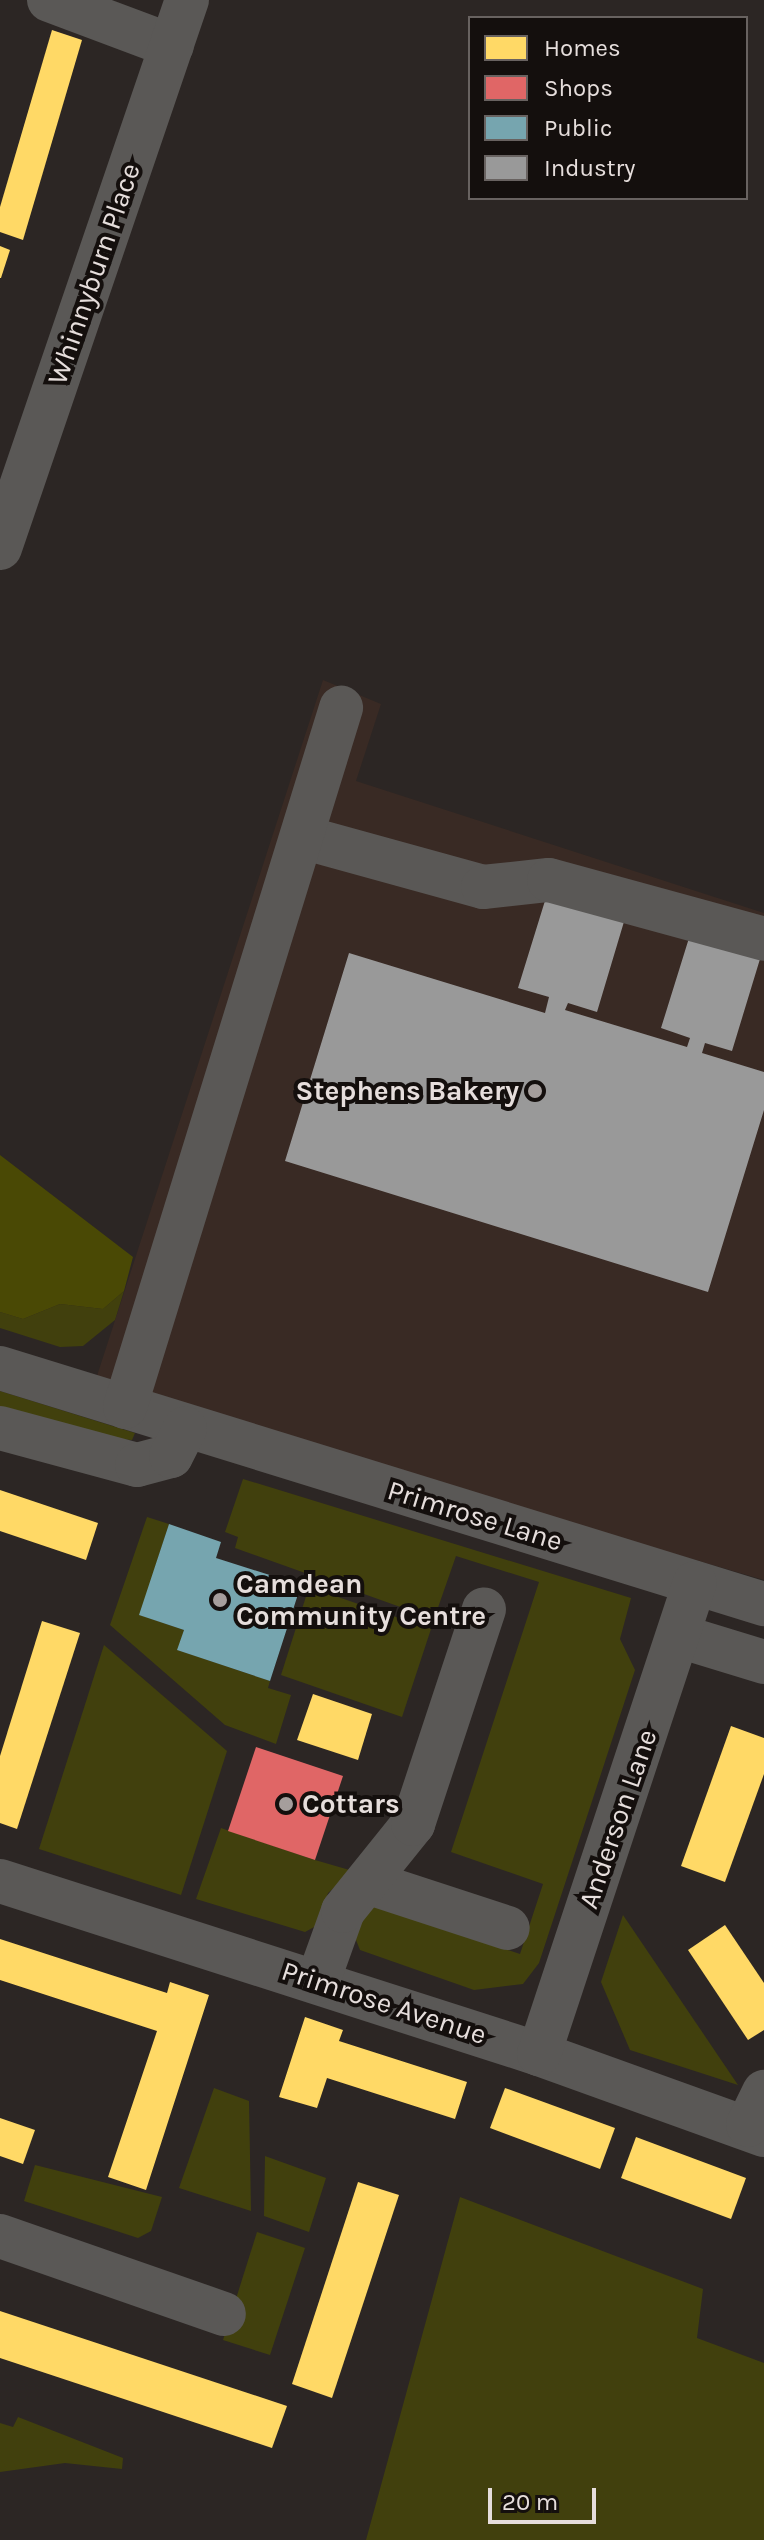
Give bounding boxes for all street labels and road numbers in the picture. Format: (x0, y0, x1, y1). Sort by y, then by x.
street label: Whinnyburn Place (40, 159, 148, 389)
street label: Primrose Lane (383, 1473, 567, 1559)
street label: Anderson Lane (572, 1725, 664, 1913)
street label: Primrose Avenue (277, 1954, 491, 2052)

